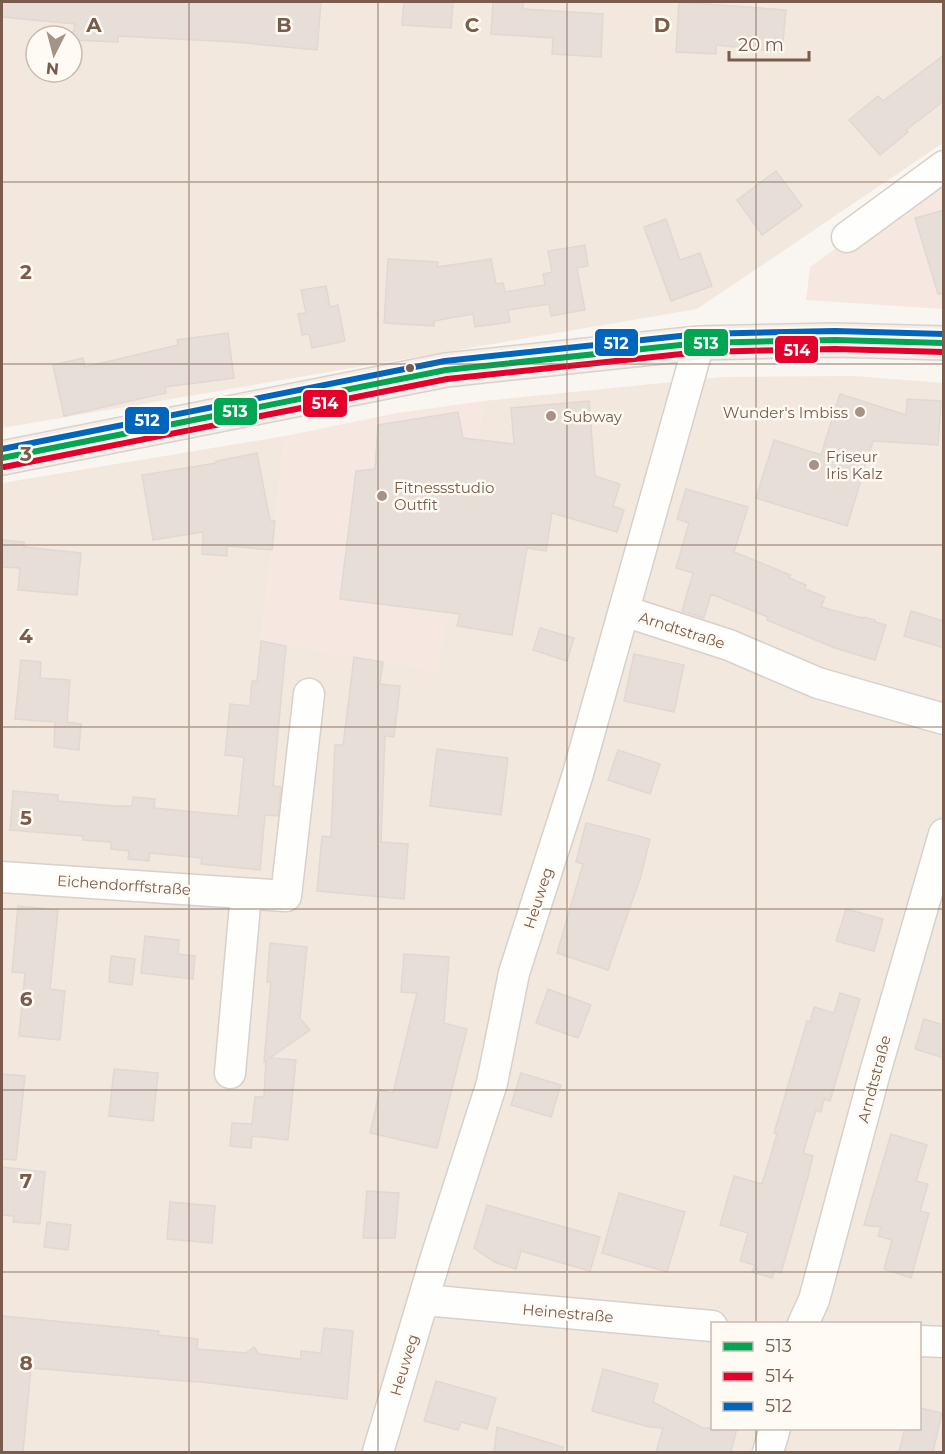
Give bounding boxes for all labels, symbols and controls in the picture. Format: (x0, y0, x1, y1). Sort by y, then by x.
text: A (85, 13, 102, 37)
text: B (276, 13, 292, 37)
text: C (465, 13, 480, 37)
text: D (654, 13, 670, 37)
north arrow (24, 24, 84, 84)
scale bar (729, 24, 808, 62)
text: 20 m (738, 34, 784, 56)
text: N (45, 58, 60, 79)
text: 2 (20, 260, 32, 284)
line badge: 512 (594, 328, 639, 357)
line badge: 513 (683, 328, 729, 357)
text: 512 (603, 334, 629, 353)
text: 513 (693, 334, 719, 353)
line badge: 514 (774, 335, 819, 364)
text: 514 (784, 341, 810, 360)
unlabelled marker (404, 362, 416, 374)
line badge: 514 (302, 389, 348, 418)
text: 514 (312, 394, 338, 413)
line badge: 513 (213, 397, 258, 426)
text: 513 (222, 402, 248, 421)
place label: Wunder's Imbiss (723, 403, 848, 422)
marker: Wunder's Imbiss (853, 405, 867, 419)
line badge: 512 (124, 406, 170, 435)
place label: Subway (563, 407, 623, 426)
marker: Subway (544, 409, 558, 423)
text: 512 (134, 411, 160, 430)
text: 3 (19, 442, 32, 466)
place label: Friseur Iris Kalz (826, 447, 883, 483)
marker: Friseur Iris Kalz (807, 458, 821, 472)
place label: Fitnessstudio Outfit (394, 478, 494, 514)
marker: Fitnessstudio Outfit (375, 489, 389, 503)
street label: Arndtstraße (636, 607, 728, 653)
text: 4 (19, 624, 33, 648)
text: 5 (20, 806, 32, 830)
street label: Heuweg (519, 865, 557, 931)
street label: Eichendorffstraße (56, 871, 192, 899)
text: 6 (20, 987, 33, 1011)
street label: Arndtstraße (853, 1033, 895, 1125)
text: 7 (20, 1169, 32, 1193)
street label: Heinestraße (522, 1300, 614, 1326)
legend (711, 1322, 921, 1430)
street label: Heuweg (386, 1332, 422, 1398)
text: 513 (765, 1335, 792, 1357)
text: 8 (19, 1351, 33, 1375)
text: 514 (765, 1365, 794, 1387)
text: 512 (765, 1395, 792, 1417)

